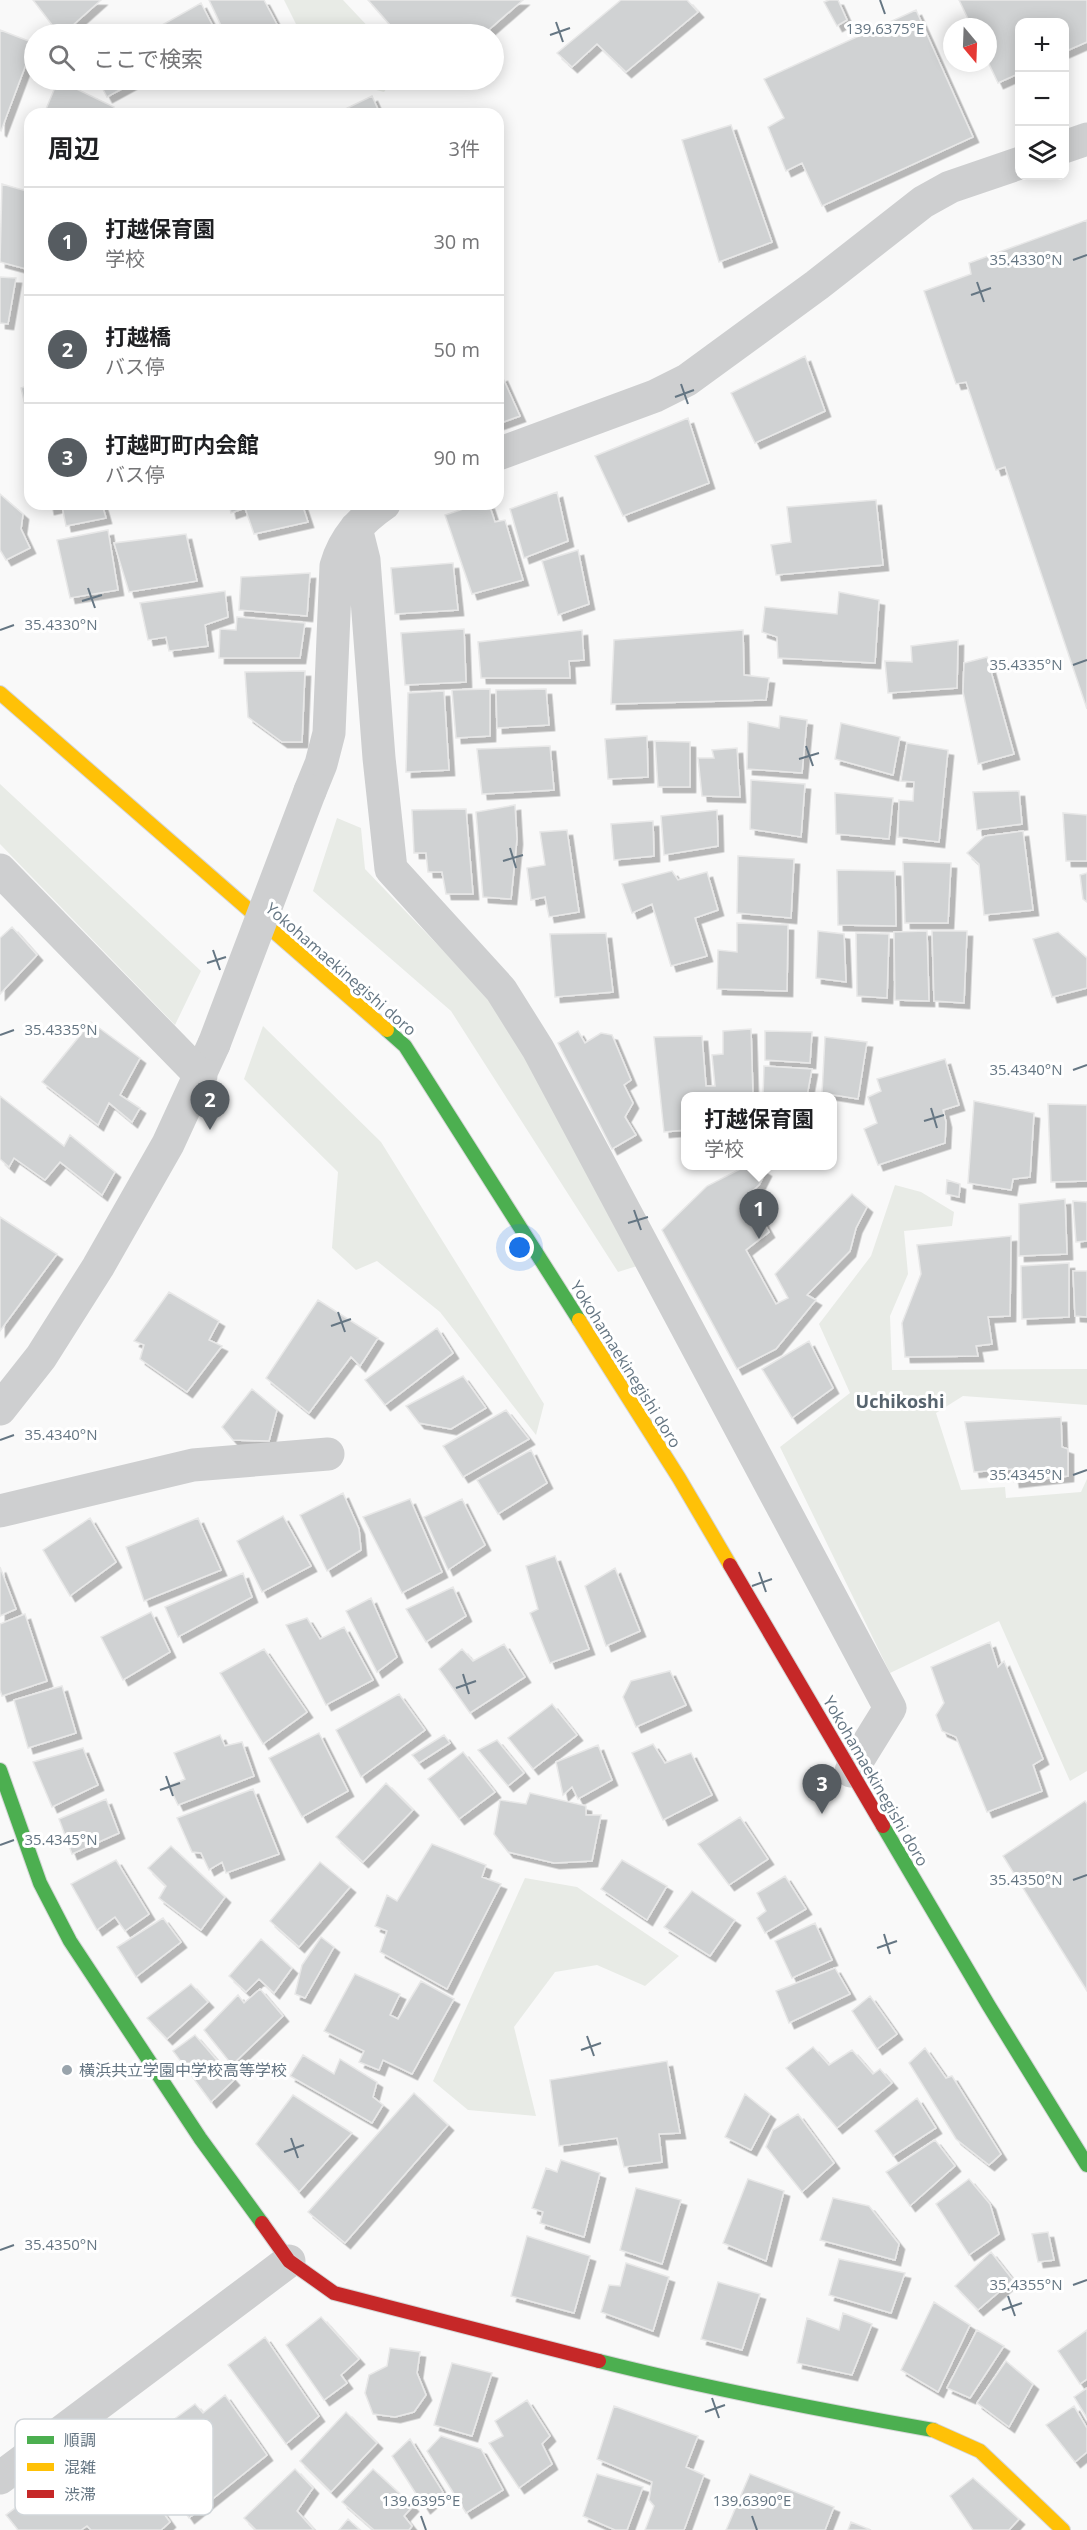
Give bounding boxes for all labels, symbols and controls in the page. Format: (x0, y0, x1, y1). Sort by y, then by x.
text: 139.6375°E (846, 18, 924, 38)
north arrow (943, 18, 997, 72)
map controls (1015, 18, 1069, 180)
button: + (1015, 18, 1069, 72)
search box (24, 24, 504, 90)
icon: search (45, 41, 78, 74)
text: ここで検索 (93, 43, 203, 73)
button: − (1015, 72, 1069, 126)
button: layers (1015, 126, 1069, 180)
text: 周辺 (48, 130, 100, 166)
text: 3件 (449, 135, 480, 162)
text: 打越保育園 (105, 213, 215, 243)
text: 1 (62, 228, 73, 255)
text: 30 m (433, 228, 480, 255)
text: 学校 (105, 245, 145, 272)
text: 35.4330°N (989, 249, 1063, 269)
text: 打越橋 (105, 321, 171, 351)
text: 2 (62, 336, 73, 363)
text: 50 m (433, 336, 480, 363)
text: バス停 (105, 353, 165, 380)
text: 打越町町内会館 (105, 429, 259, 459)
text: 3 (62, 444, 73, 471)
text: 90 m (433, 444, 480, 471)
text: バス停 (105, 461, 165, 488)
text: 35.4330°N (24, 614, 98, 634)
text: 35.4335°N (989, 654, 1063, 674)
street label: Yokohamaekinegishi doro (261, 897, 421, 1041)
text: 35.4335°N (24, 1019, 98, 1039)
text: 35.4340°N (989, 1059, 1063, 1079)
pin: 2 (190, 1080, 230, 1130)
popup (681, 1092, 837, 1170)
text: 打越保育園 (704, 1103, 814, 1133)
text: 学校 (704, 1135, 744, 1162)
pin: 1 (740, 1190, 778, 1239)
your location (505, 1233, 534, 1262)
street label: Yokohamaekinegishi doro (565, 1276, 687, 1452)
district label: Uchikoshi (856, 1389, 944, 1413)
text: 35.4340°N (24, 1424, 98, 1444)
text: 35.4345°N (989, 1464, 1063, 1484)
street label: Yokohamaekinegishi doro (818, 1692, 934, 1870)
pin: 3 (802, 1764, 842, 1814)
text: 35.4345°N (24, 1829, 98, 1849)
text: 35.4350°N (989, 1869, 1063, 1889)
place label: 横浜共立学園中学校高等学校 (79, 2059, 287, 2081)
marker: 横浜共立学園中学校高等学校 (60, 2063, 74, 2077)
text: 35.4350°N (24, 2234, 98, 2254)
text: 35.4355°N (989, 2274, 1063, 2294)
legend (15, 2419, 213, 2515)
text: 順調 (64, 2429, 96, 2451)
text: 混雑 (64, 2456, 96, 2478)
text: 渋滞 (64, 2483, 96, 2505)
text: 139.6395°E (382, 2490, 460, 2510)
text: 139.6390°E (713, 2490, 791, 2510)

